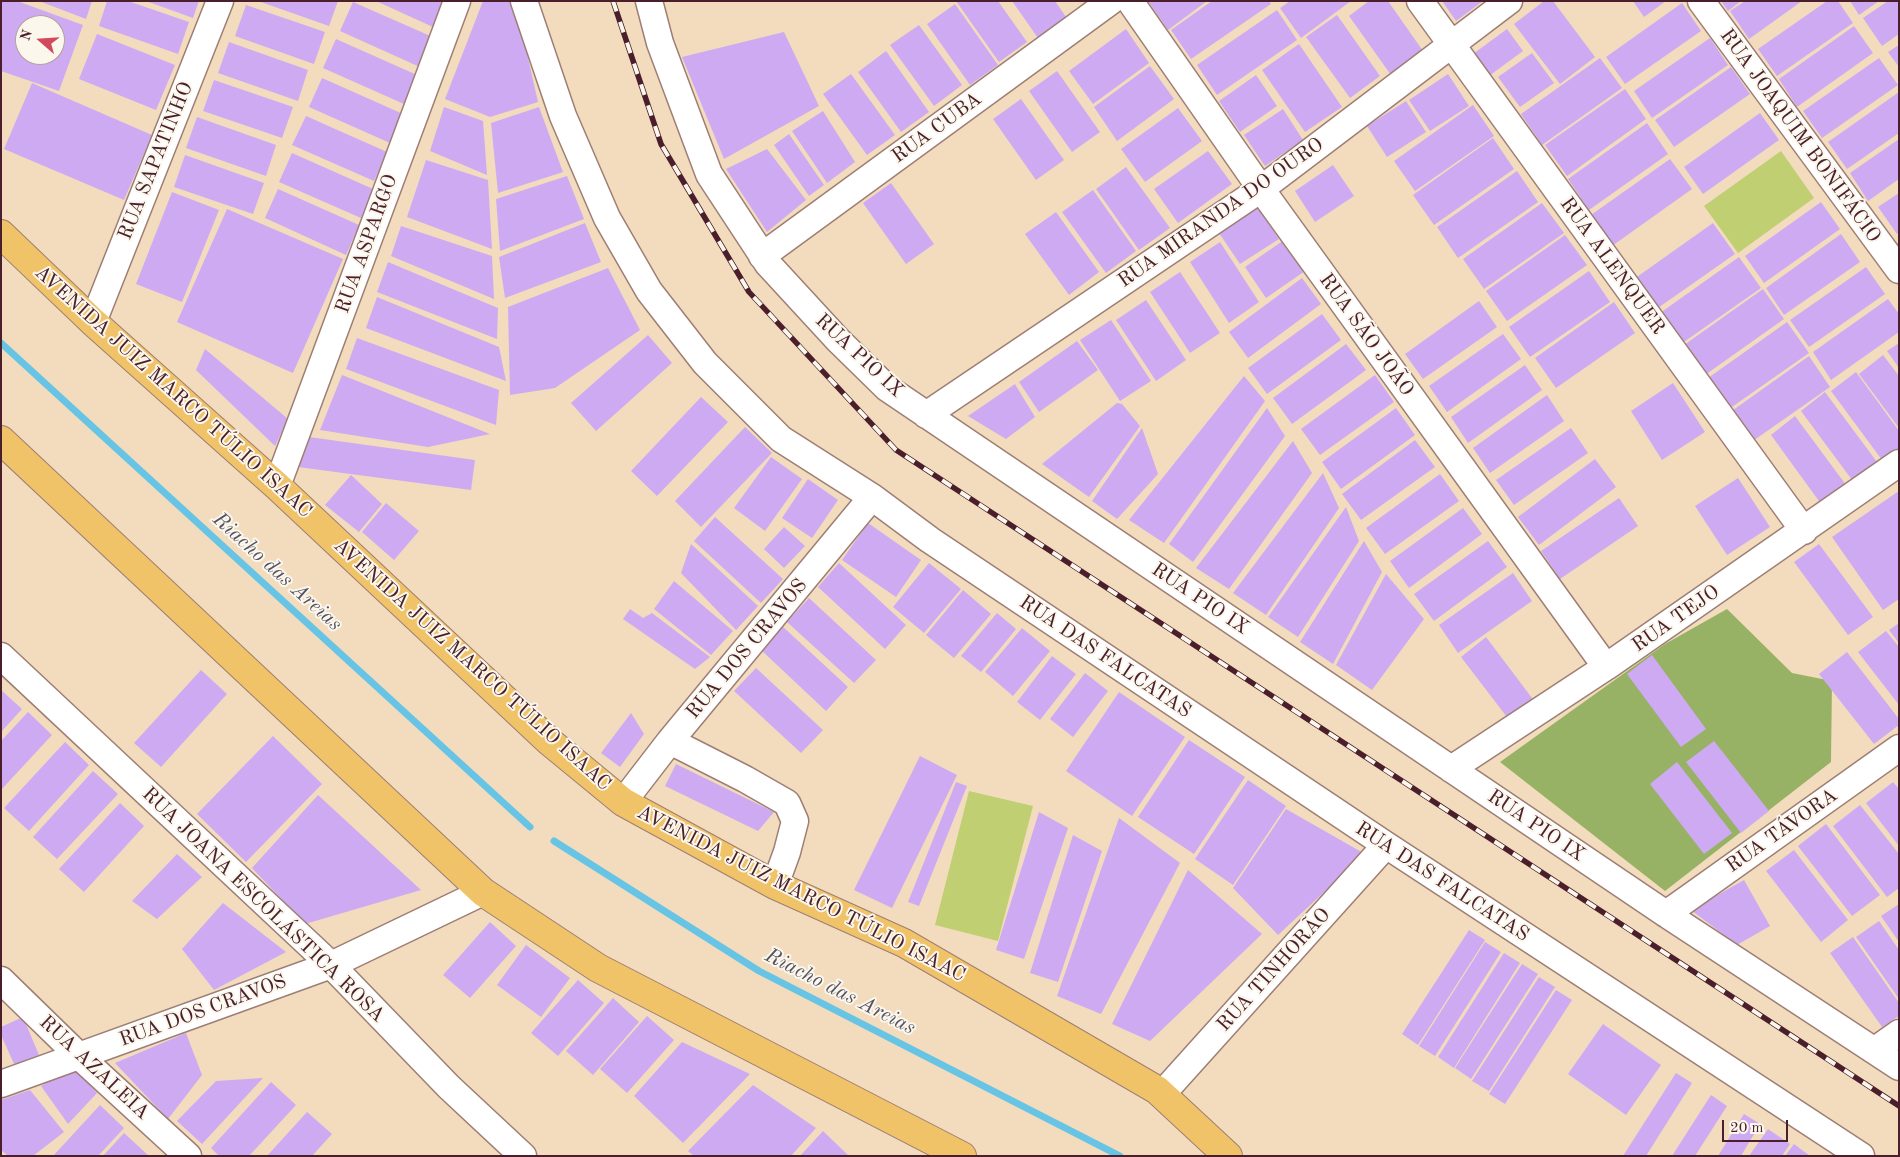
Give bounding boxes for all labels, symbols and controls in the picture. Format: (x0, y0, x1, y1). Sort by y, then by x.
north arrow (15, 15, 65, 65)
street label: RUA JOAQUIM BONIFÁCIO (1714, 24, 1886, 248)
text: N (18, 28, 35, 43)
street label: RUA SAPATINHO (113, 78, 199, 244)
street label: RUA CUBA (887, 87, 987, 169)
street label: RUA MIRANDA DO OURO (1114, 133, 1328, 293)
street label: RUA ASPARGO (331, 171, 403, 317)
street label: RUA ALENQUER (1554, 193, 1670, 339)
street label: AVENIDA JUIZ MARCO TÚLIO ISAAC (29, 261, 317, 523)
street label: RUA SÃO JOÃO (1313, 269, 1419, 401)
street label: RUA PIO IX (810, 309, 908, 403)
water label: Riacho das Areias (207, 507, 347, 637)
street label: AVENIDA JUIZ MARCO TÚLIO ISAAC (328, 534, 616, 796)
street label: RUA PIO IX (1147, 558, 1253, 640)
street label: RUA DOS CRAVOS (681, 574, 813, 724)
street label: RUA TEJO (1628, 580, 1724, 658)
street label: RUA DAS FALCATAS (1014, 590, 1196, 724)
street label: RUA JOANA ESCOLÁSTICA ROSA (137, 782, 389, 1028)
street label: RUA TÁVORA (1722, 784, 1842, 878)
street label: RUA PIO IX (1483, 785, 1589, 867)
street label: AVENIDA JUIZ MARCO TÚLIO ISAAC (633, 800, 969, 988)
street label: RUA DAS FALCATAS (1351, 817, 1533, 947)
street label: RUA TINHORÃO (1212, 903, 1336, 1037)
water label: Riacho das Areias (760, 943, 920, 1041)
street label: RUA DOS CRAVOS (116, 970, 290, 1052)
street label: RUA AZALEIA (34, 1011, 154, 1125)
scale bar (1725, 1110, 1791, 1142)
text: 20 m (1730, 1121, 1764, 1136)

